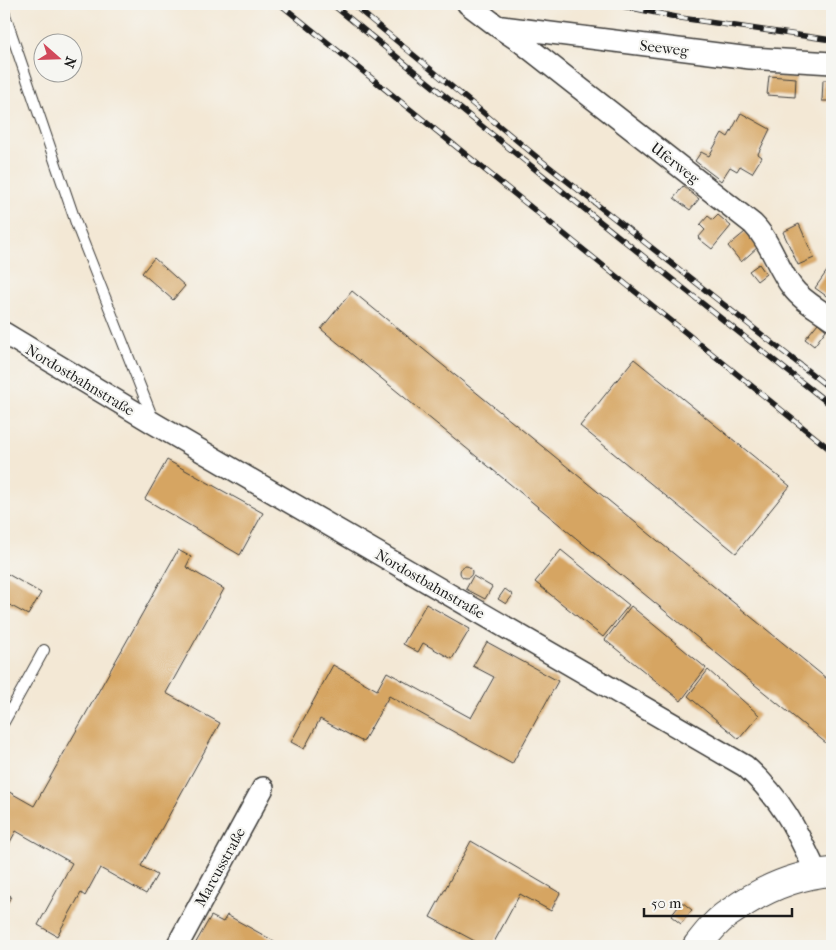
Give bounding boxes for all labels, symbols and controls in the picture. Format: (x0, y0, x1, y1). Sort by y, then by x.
north arrow (32, 32, 82, 82)
street label: Seeweg (639, 36, 690, 60)
text: N (60, 54, 80, 71)
street label: Uferweg (647, 138, 704, 188)
street label: Nordostbahnstraße (23, 341, 138, 420)
street label: Nordostbahnstraße (372, 545, 488, 623)
street label: Marcusstraße (191, 824, 249, 910)
scale bar (644, 885, 791, 917)
text: 50 m (651, 894, 682, 912)

